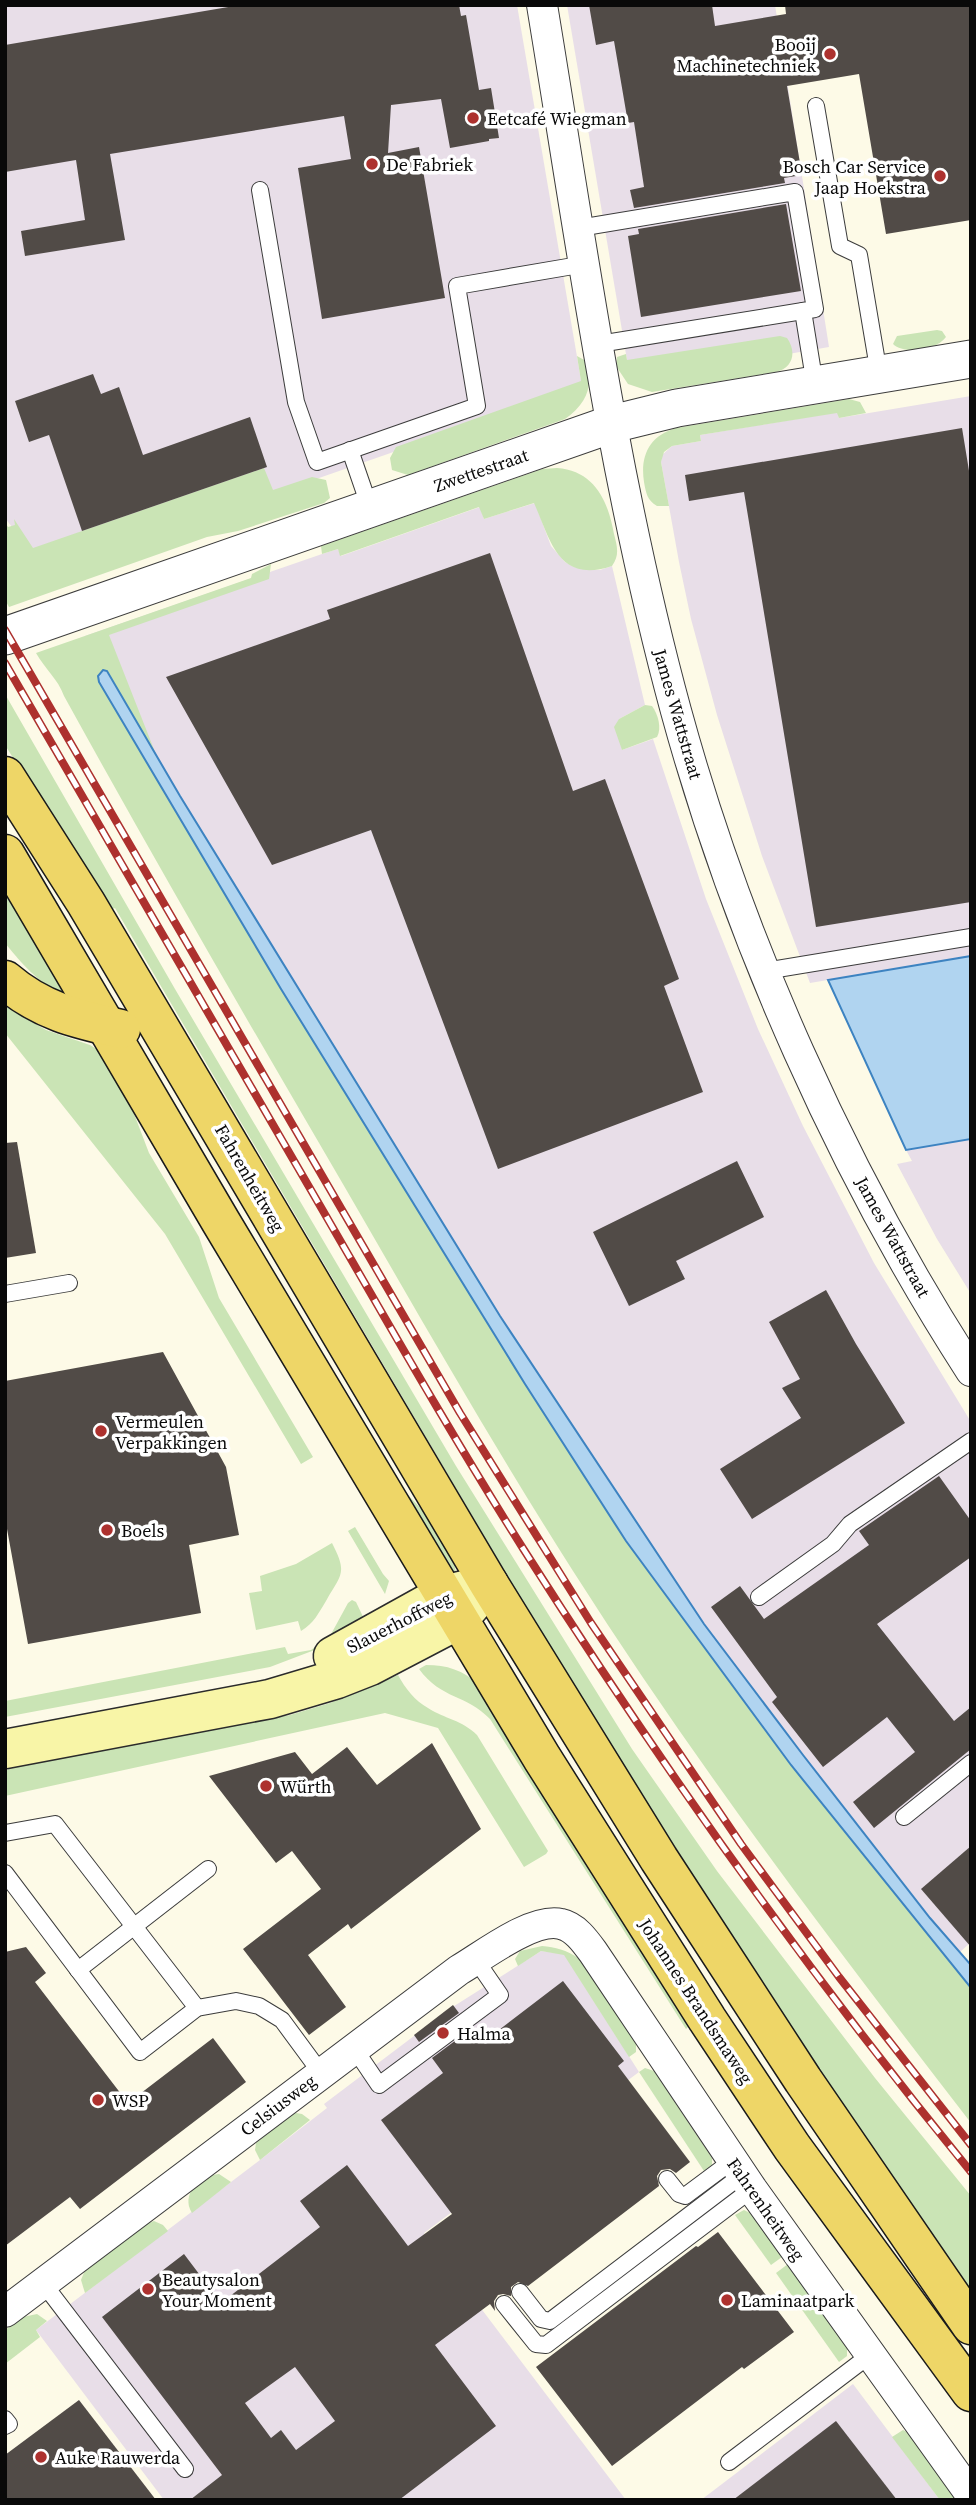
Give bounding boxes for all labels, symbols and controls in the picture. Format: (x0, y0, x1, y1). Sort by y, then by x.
place label: Booij Machinetechniek (677, 32, 816, 78)
marker: Booij Machinetechniek (822, 46, 838, 62)
place label: Eetcafé Wiegman (487, 106, 627, 131)
marker: Eetcafé Wiegman (465, 110, 481, 126)
place label: De Fabriek (386, 152, 473, 177)
place label: Bosch Car Service Jaap Hoekstra (783, 154, 927, 200)
marker: De Fabriek (364, 156, 380, 172)
marker: Bosch Car Service Jaap Hoekstra (932, 168, 948, 184)
street label: Zwettestraat (430, 442, 532, 498)
street label: James Wattstraat (647, 645, 709, 782)
street label: Fahrenheitweg (209, 1120, 291, 1236)
street label: James Wattstraat (849, 1171, 937, 1302)
place label: Vermeulen Verpakkingen (115, 1409, 228, 1455)
marker: Vermeulen Verpakkingen (93, 1423, 109, 1439)
place label: Boels (121, 1518, 165, 1543)
marker: Boels (99, 1522, 115, 1538)
street label: Slauerhoffweg (342, 1585, 456, 1659)
place label: Würth (280, 1774, 332, 1799)
marker: Würth (258, 1778, 274, 1794)
street label: Johannes Brandsmaweg (633, 1913, 759, 2089)
place label: Halma (457, 2021, 512, 2046)
marker: Halma (435, 2025, 451, 2041)
street label: Celsiusweg (235, 2068, 321, 2142)
place label: WSP (112, 2088, 149, 2113)
marker: WSP (90, 2092, 106, 2108)
street label: Fahrenheitweg (721, 2152, 811, 2266)
place label: Beautysalon Your Moment (162, 2267, 272, 2313)
marker: Beautysalon Your Moment (140, 2281, 156, 2297)
place label: Laminaatpark (741, 2288, 854, 2313)
marker: Laminaatpark (719, 2292, 735, 2308)
place label: Auke Rauwerda (55, 2445, 181, 2470)
marker: Auke Rauwerda (33, 2449, 49, 2465)

